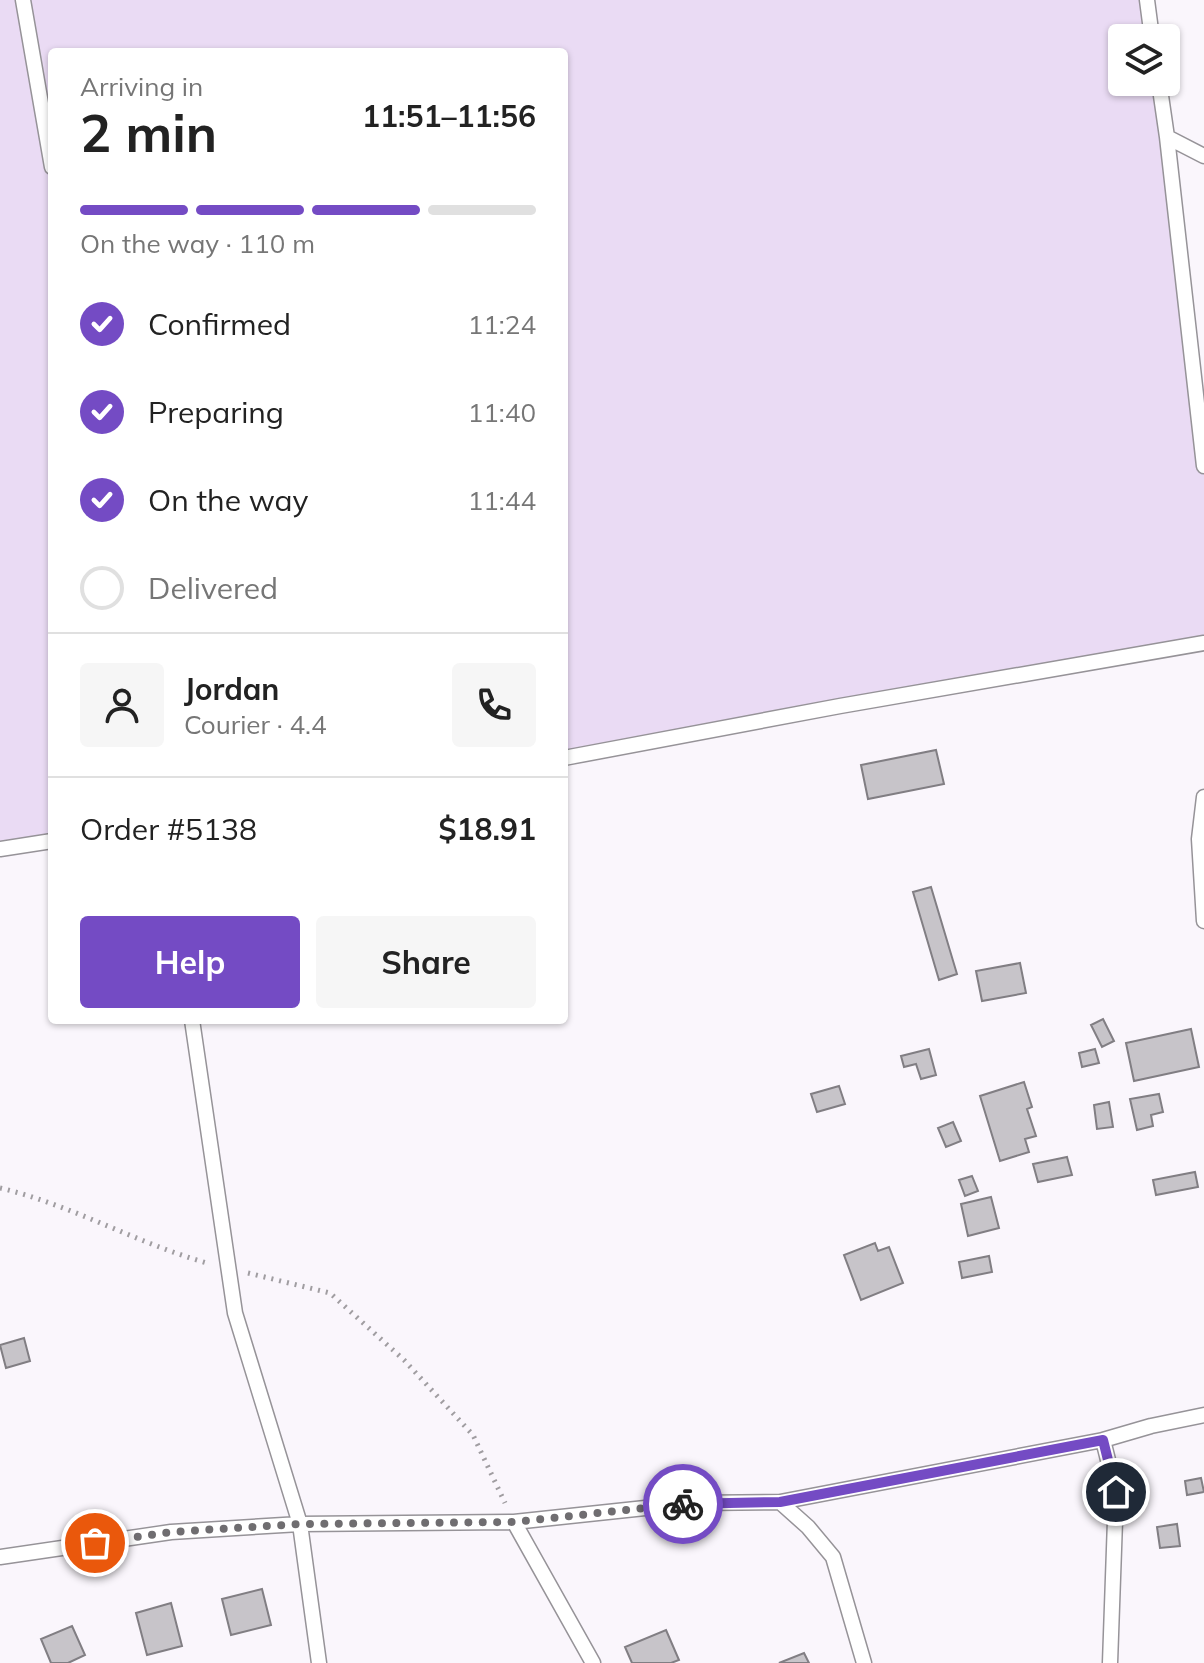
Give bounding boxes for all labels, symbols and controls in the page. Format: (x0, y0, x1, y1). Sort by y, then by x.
map controls (1108, 24, 1180, 96)
button: layers (1108, 24, 1180, 96)
text: Arriving in (80, 70, 203, 103)
text: 11:51–11:56 (362, 97, 536, 135)
text: 2 min (80, 100, 217, 165)
text: On the way · 110 m (80, 227, 315, 260)
icon: check (80, 302, 124, 346)
text: Confirmed (148, 305, 291, 343)
text: 11:24 (468, 308, 536, 341)
icon: check (80, 390, 124, 434)
text: Preparing (148, 393, 284, 431)
text: 11:40 (468, 396, 536, 429)
icon: check (80, 478, 124, 522)
text: On the way (148, 481, 308, 519)
text: 11:44 (468, 484, 536, 517)
text: Delivered (148, 569, 278, 607)
button: person (80, 663, 164, 747)
button: phone (452, 663, 536, 747)
text: Jordan (184, 670, 279, 708)
text: Courier · 4.4 (184, 708, 327, 741)
text: Order #5138 (80, 810, 257, 848)
text: $18.91 (439, 810, 536, 848)
button: Help (80, 916, 300, 1008)
button: Share (316, 916, 536, 1008)
pin (1082, 1458, 1150, 1526)
courier (643, 1464, 723, 1544)
icon: home (1094, 1470, 1138, 1514)
icon: bike (661, 1482, 705, 1526)
pin (61, 1509, 129, 1577)
icon: bag (73, 1521, 117, 1565)

